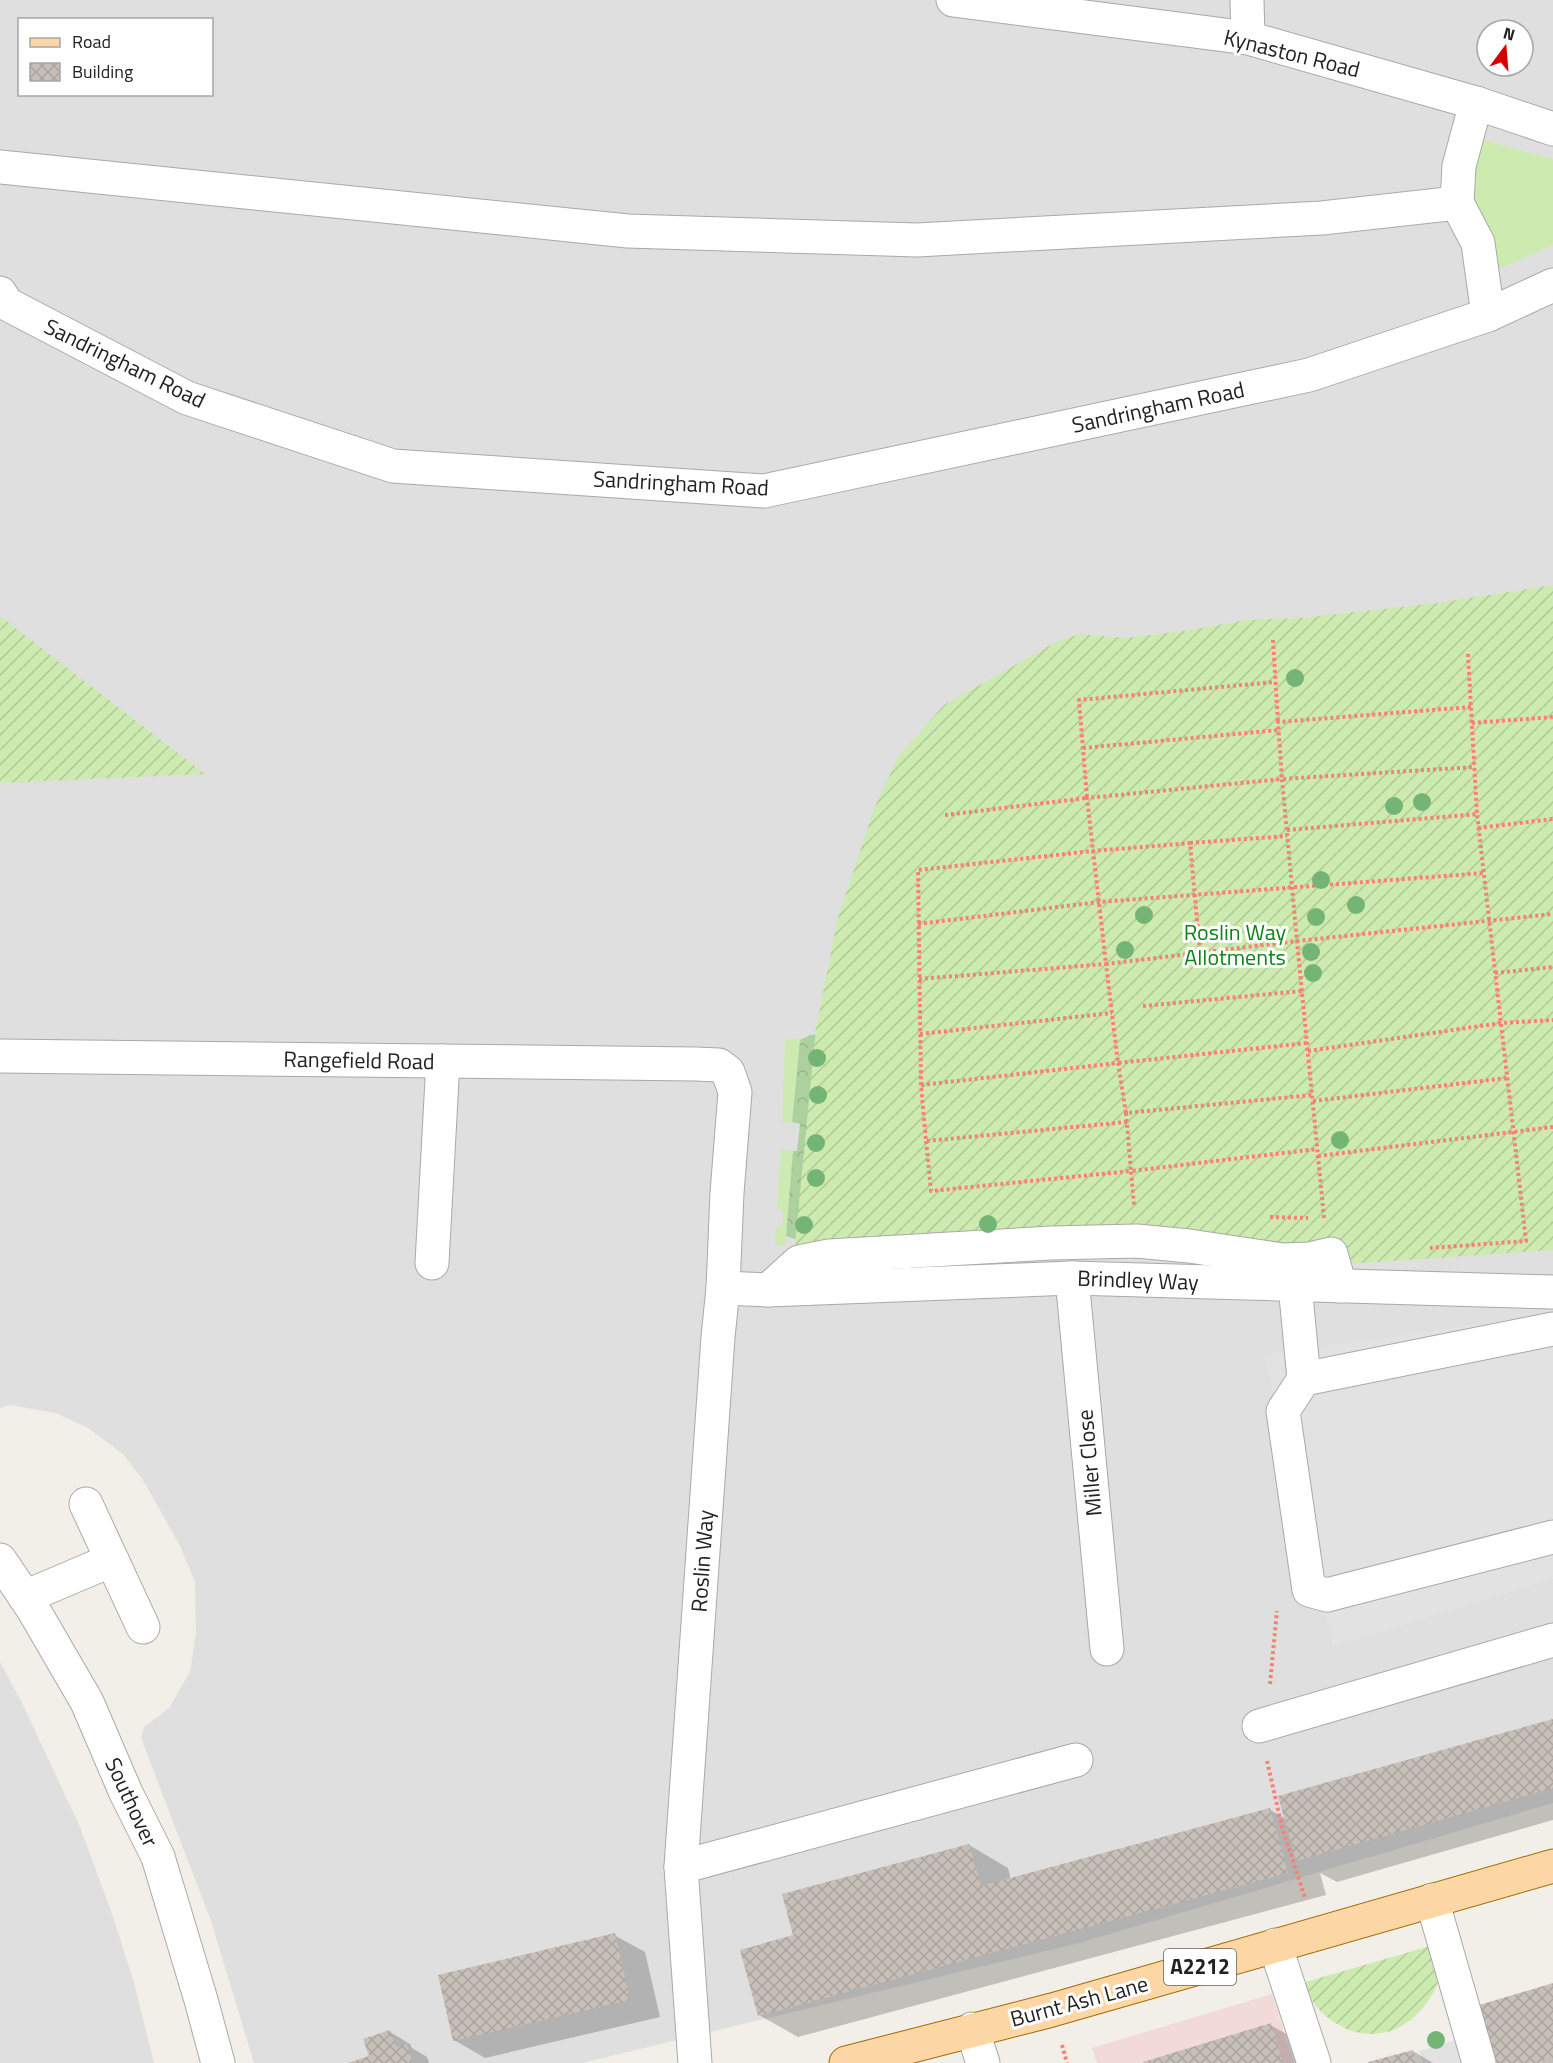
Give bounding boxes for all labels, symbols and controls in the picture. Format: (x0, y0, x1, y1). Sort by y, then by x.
legend (18, 18, 213, 96)
north arrow (1475, 18, 1535, 78)
street label: Kynaston Road (1220, 20, 1364, 86)
text: N (1500, 21, 1518, 47)
text: Road (72, 28, 111, 55)
text: Building (72, 58, 133, 85)
street label: Sandringham Road (39, 309, 211, 417)
street label: Sandringham Road (1069, 372, 1247, 442)
street label: Sandringham Road (592, 461, 770, 505)
park label: Roslin Way Allotments (1184, 915, 1287, 974)
street label: Rangefield Road (283, 1042, 435, 1078)
street label: Brindley Way (1077, 1261, 1200, 1299)
street label: Miller Close (1067, 1408, 1111, 1518)
street label: Roslin Way (681, 1508, 723, 1613)
street label: Southover (96, 1752, 168, 1853)
road number: A2212 (1164, 1949, 1236, 1985)
street label: Burnt Ash Lane (1006, 1966, 1152, 2036)

